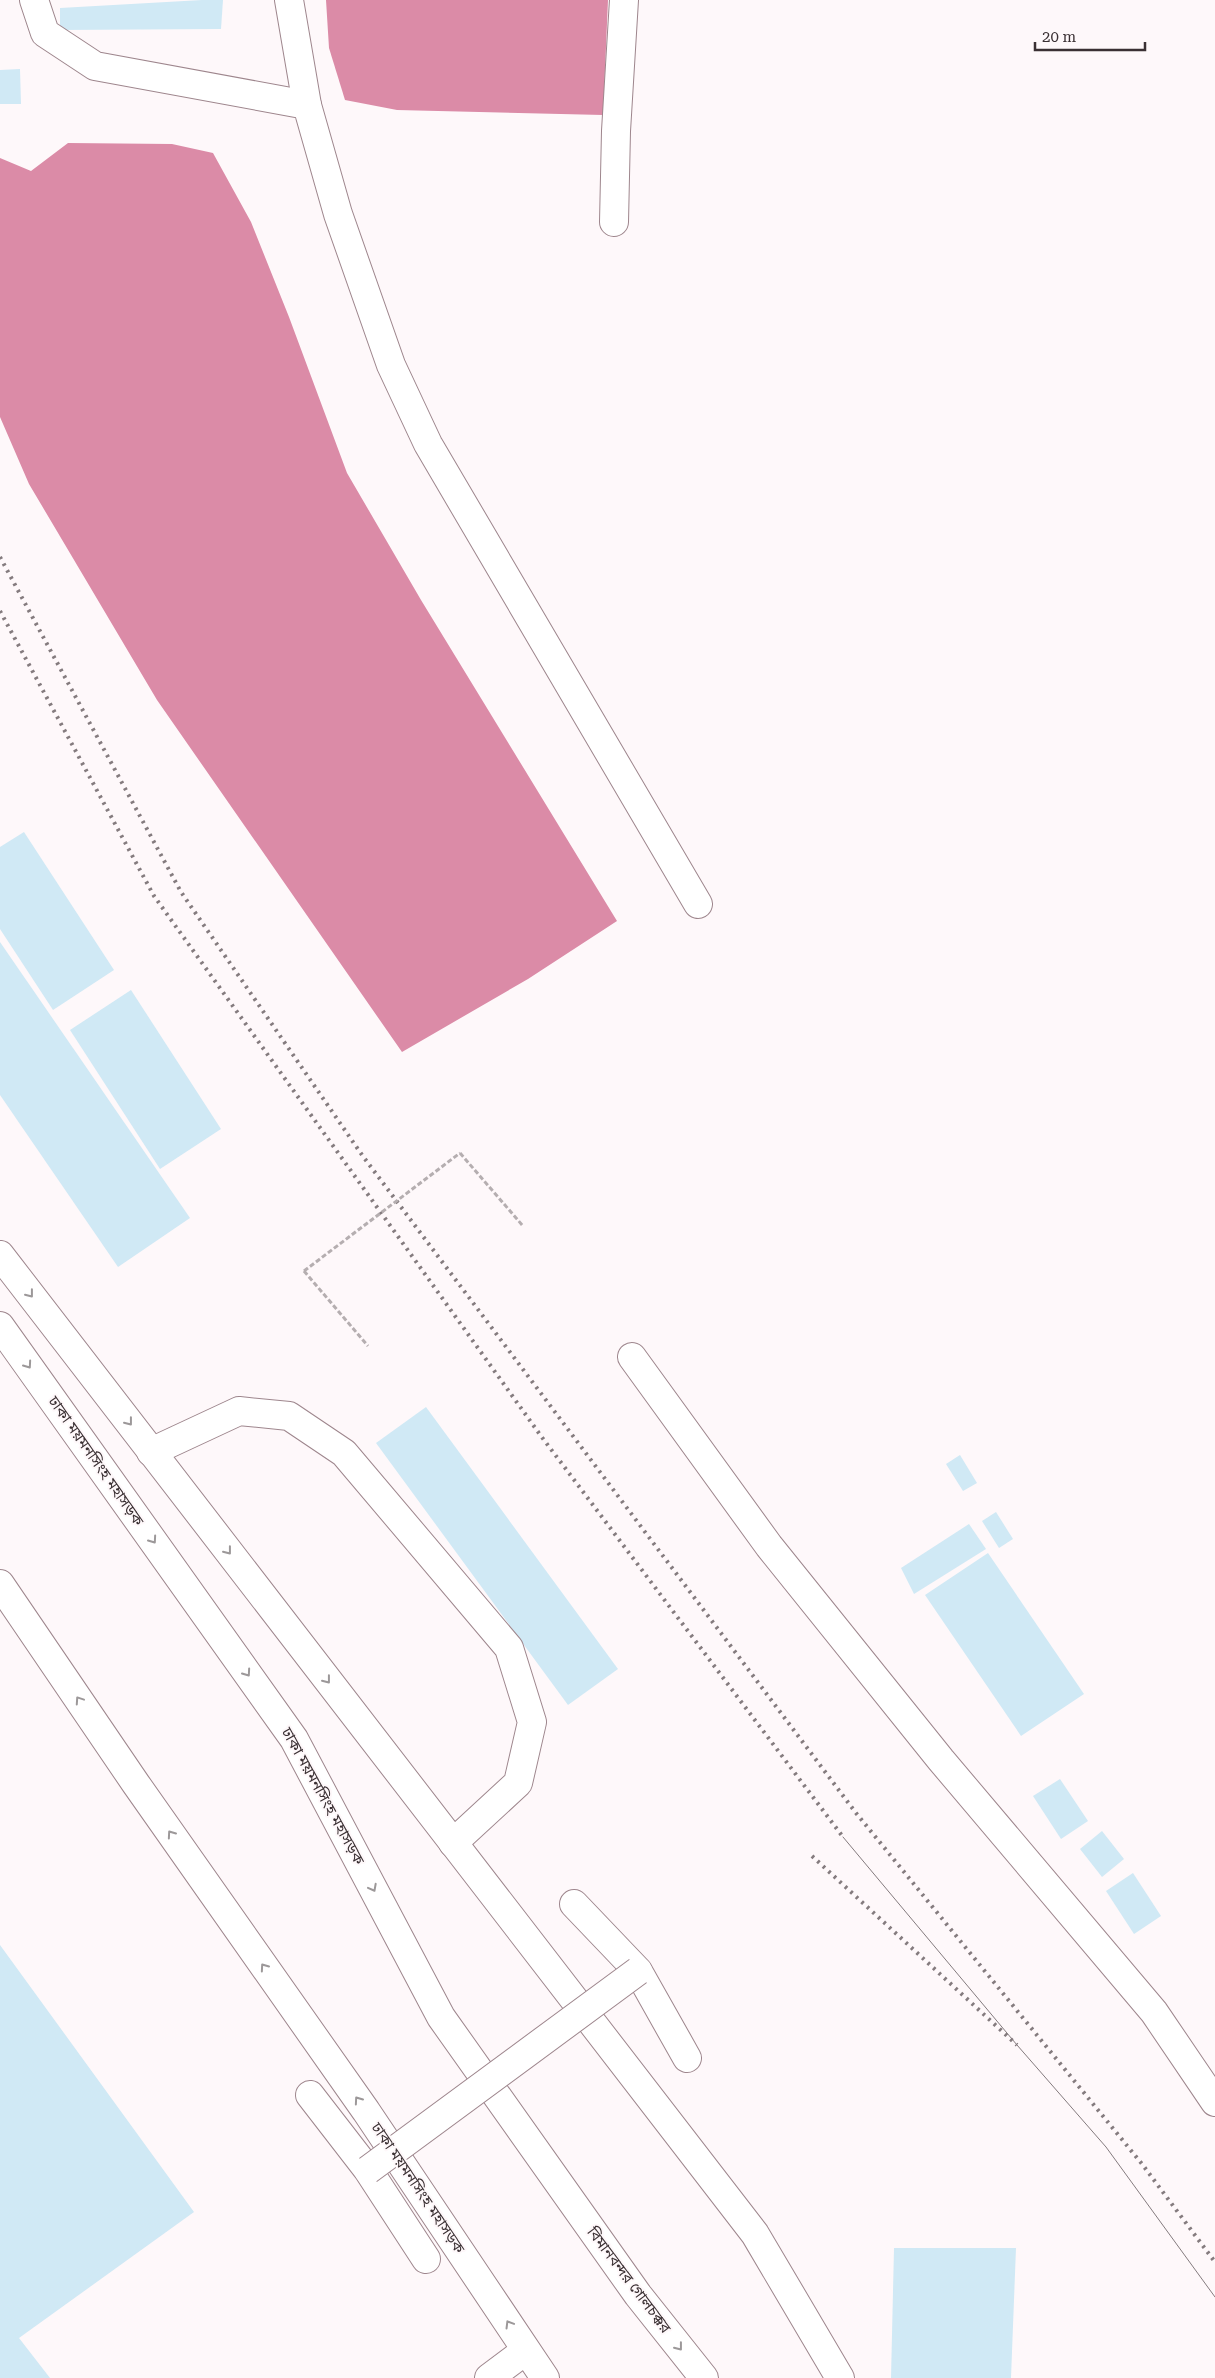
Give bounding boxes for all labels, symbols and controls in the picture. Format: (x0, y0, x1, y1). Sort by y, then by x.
scale bar (1035, 20, 1145, 52)
text: 20 m (1042, 28, 1077, 46)
one-way arrow (24, 1288, 32, 1297)
one-way arrow (22, 1359, 31, 1369)
street label: ঢাকা ময়মনসিংহ মহাসড়ক (44, 1392, 148, 1530)
one-way arrow (123, 1416, 132, 1426)
one-way arrow (147, 1535, 156, 1544)
one-way arrow (223, 1545, 231, 1554)
one-way arrow (241, 1667, 250, 1677)
one-way arrow (322, 1674, 330, 1683)
one-way arrow (76, 1696, 85, 1706)
street label: ঢাকা ময়মনসিংহ মহাসড়ক (277, 1723, 369, 1868)
one-way arrow (168, 1830, 177, 1840)
one-way arrow (367, 1883, 377, 1892)
one-way arrow (262, 1964, 270, 1973)
one-way arrow (355, 2096, 364, 2106)
street label: ঢাকা ময়মনসিংহ মহাসড়ক (367, 2118, 469, 2258)
street label: বিমানবন্দর গোলচক্কর (583, 2223, 675, 2337)
one-way arrow (506, 2321, 516, 2330)
one-way arrow (674, 2341, 682, 2350)

